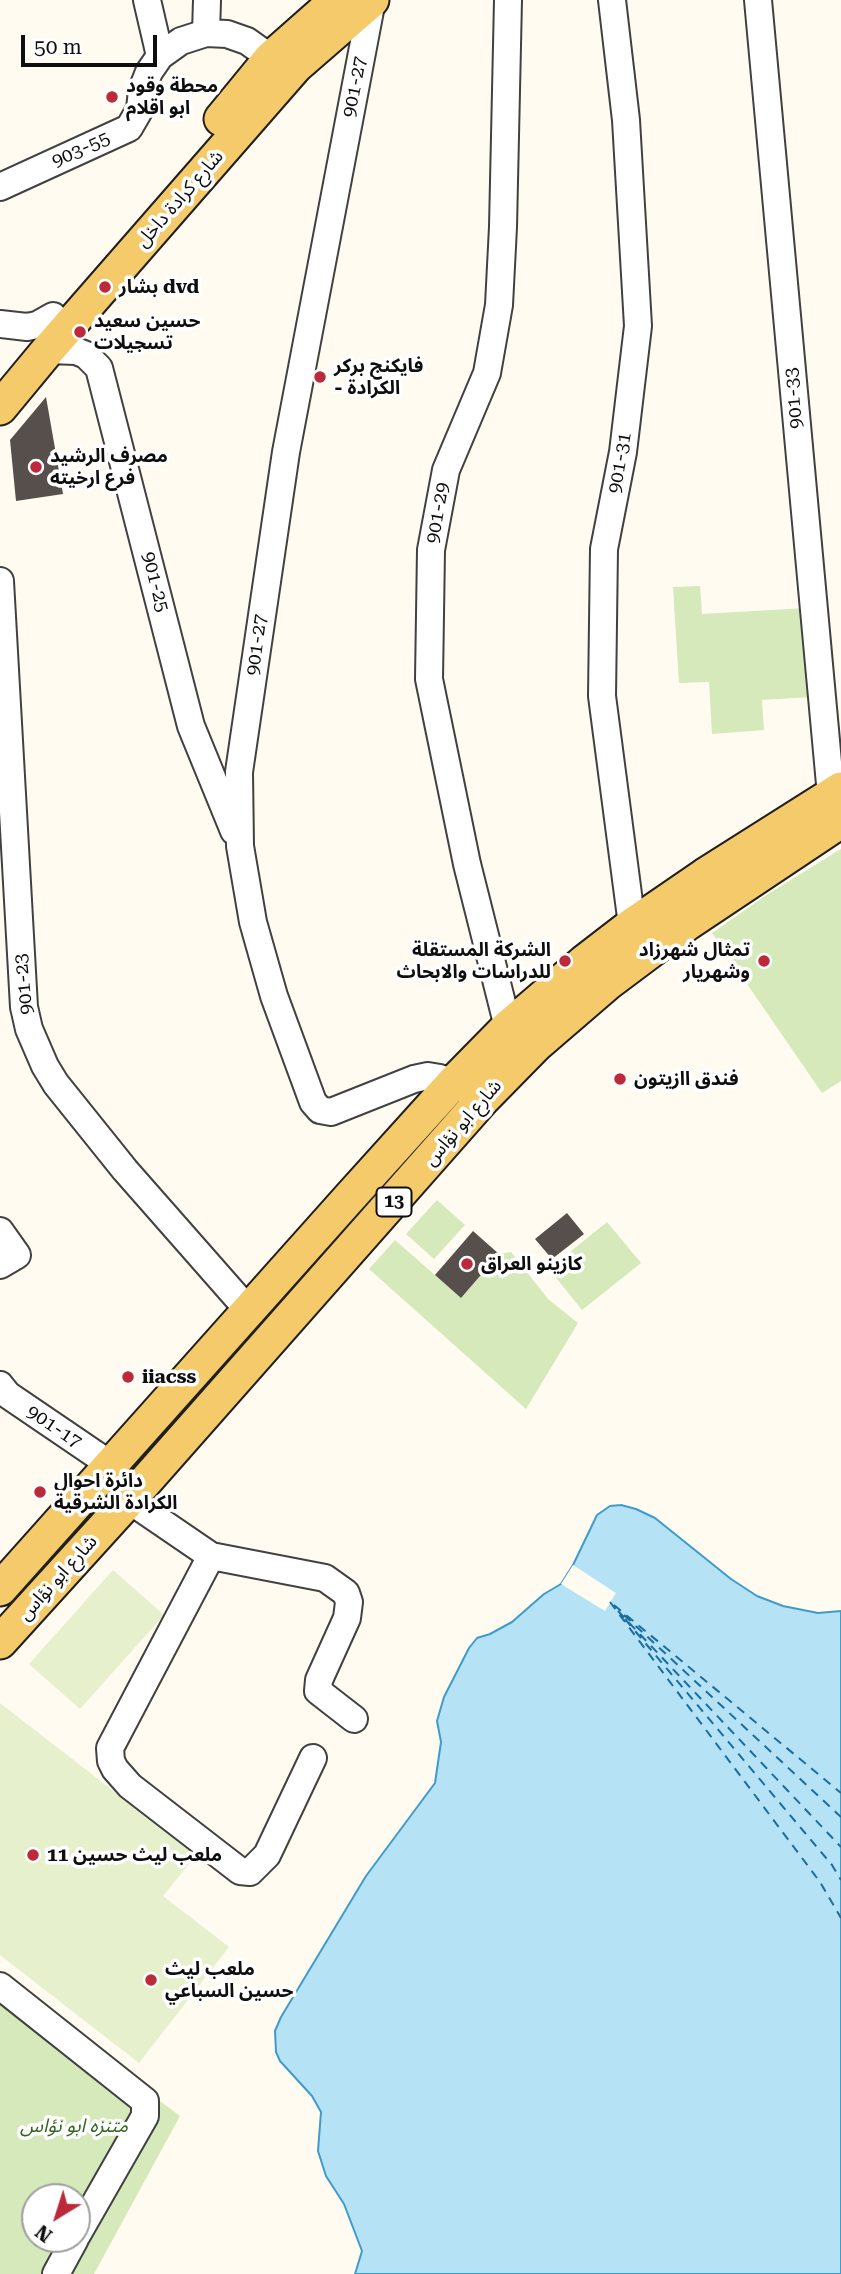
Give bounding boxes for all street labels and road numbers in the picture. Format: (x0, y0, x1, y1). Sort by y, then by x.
street label: 901-27 (338, 55, 372, 119)
street label: 903-55 (48, 127, 114, 173)
street label: شارع كرادة داخل (132, 146, 228, 252)
street label: 901-33 (780, 366, 808, 430)
street label: 901-31 (603, 431, 637, 495)
street label: 901-29 (421, 481, 455, 545)
street label: 901-25 (136, 549, 174, 615)
street label: 901-27 (241, 613, 273, 677)
street label: 901-23 (9, 952, 39, 1016)
street label: شارع ابو نؤاس (419, 1075, 507, 1171)
road number: 13 (376, 1188, 412, 1217)
street label: 901-17 (22, 1400, 86, 1454)
street label: شارع ابو نؤاس (14, 1531, 102, 1625)

